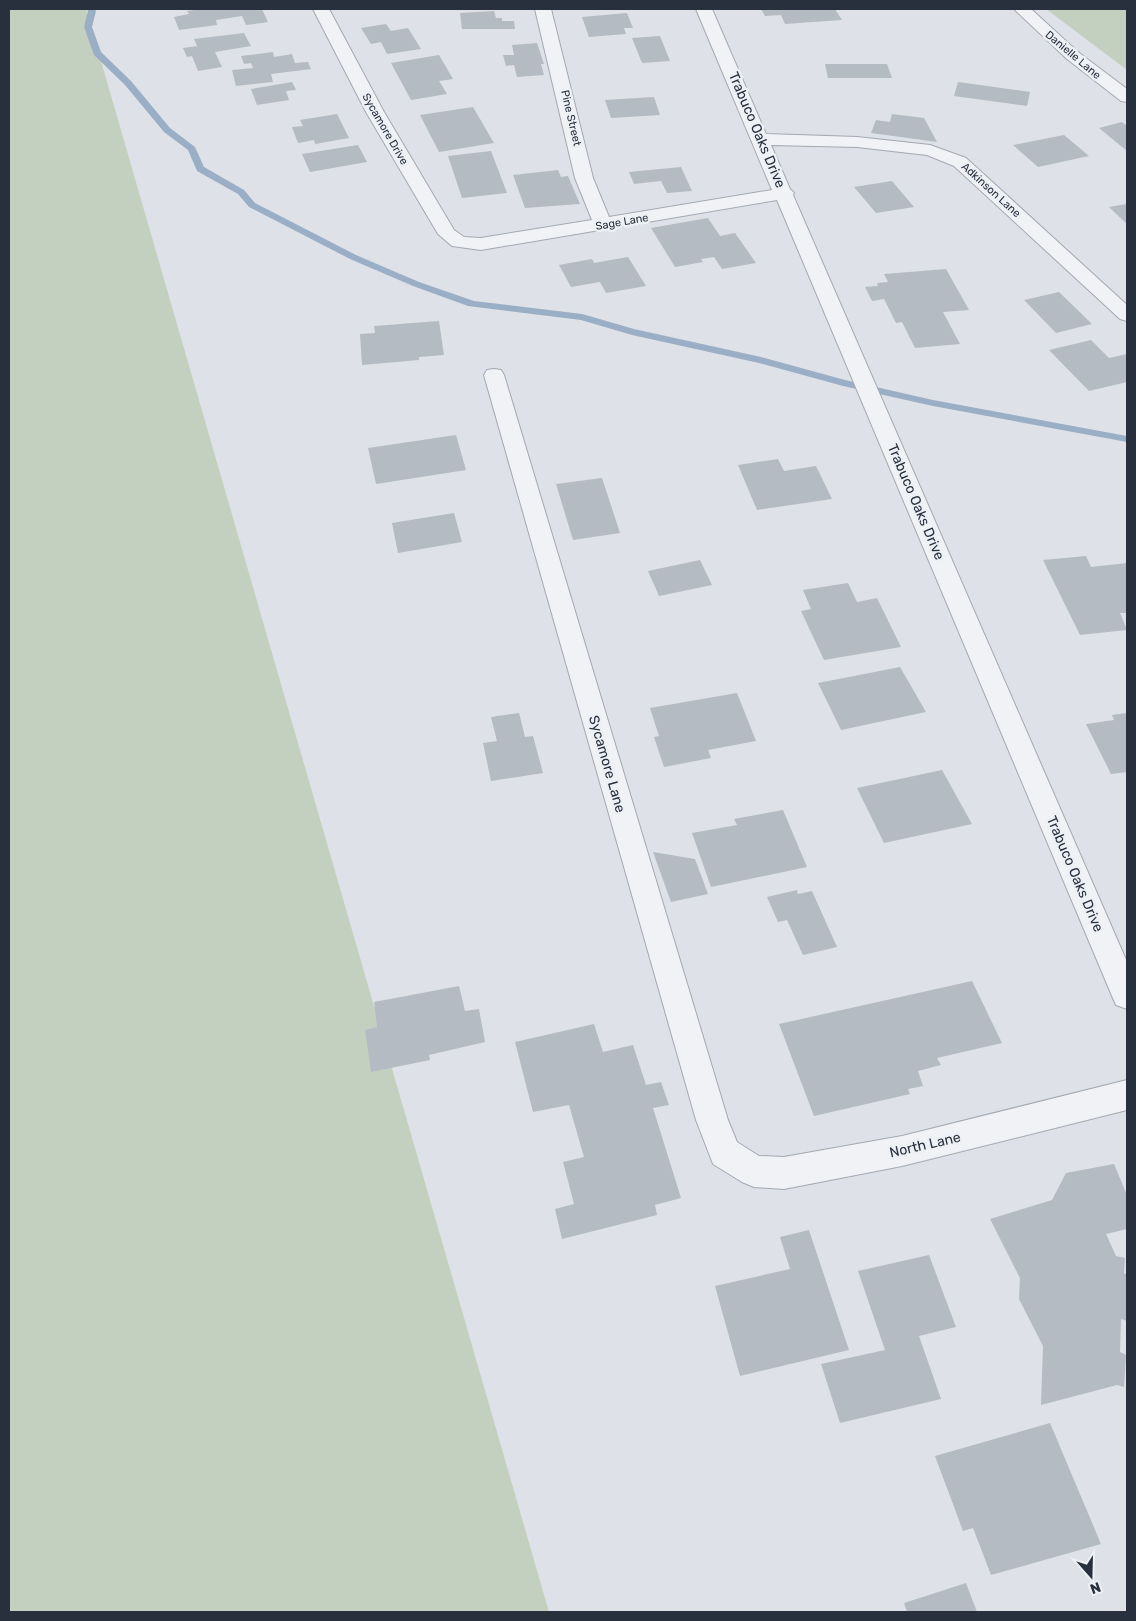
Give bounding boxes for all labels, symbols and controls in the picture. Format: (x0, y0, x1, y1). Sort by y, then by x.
street label: Danielle Lane (1043, 28, 1103, 82)
street label: Trabuco Oaks Drive (725, 69, 789, 191)
street label: Pine Street (558, 89, 584, 148)
street label: Sycamore Drive (359, 91, 411, 167)
street label: Adkinson Lane (959, 160, 1023, 220)
street label: Sage Lane (595, 211, 649, 233)
street label: Trabuco Oaks Drive (884, 441, 948, 563)
street label: Sycamore Lane (585, 713, 629, 815)
street label: Trabuco Oaks Drive (1043, 813, 1107, 935)
street label: North Lane (888, 1129, 962, 1161)
north arrow (1066, 1551, 1116, 1601)
text: N (1088, 1578, 1103, 1597)

